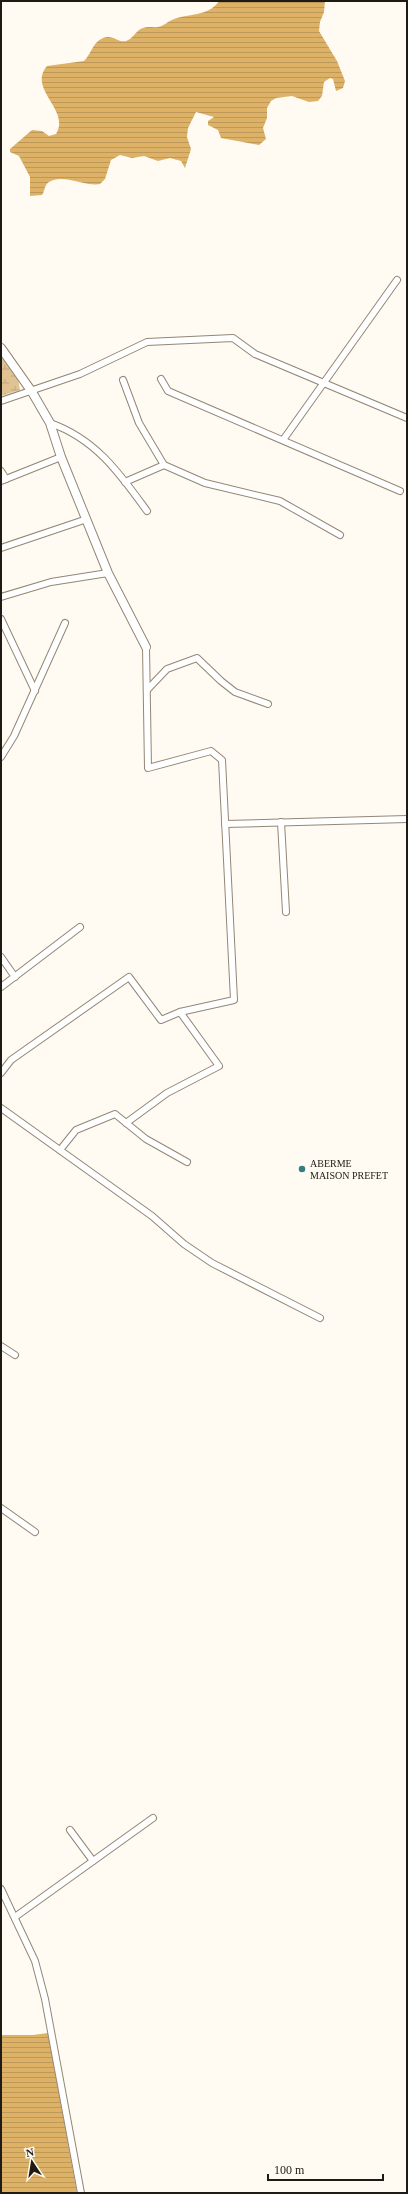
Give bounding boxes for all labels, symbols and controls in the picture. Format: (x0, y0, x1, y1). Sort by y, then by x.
place label: ABERME MAISON PREFET (310, 1158, 388, 1181)
marker: ABERME MAISON PREFET (297, 1164, 307, 1174)
north arrow (12, 2142, 52, 2182)
text: N (25, 2146, 35, 2159)
scale bar (268, 2156, 383, 2182)
text: 100 m (274, 2163, 305, 2177)

